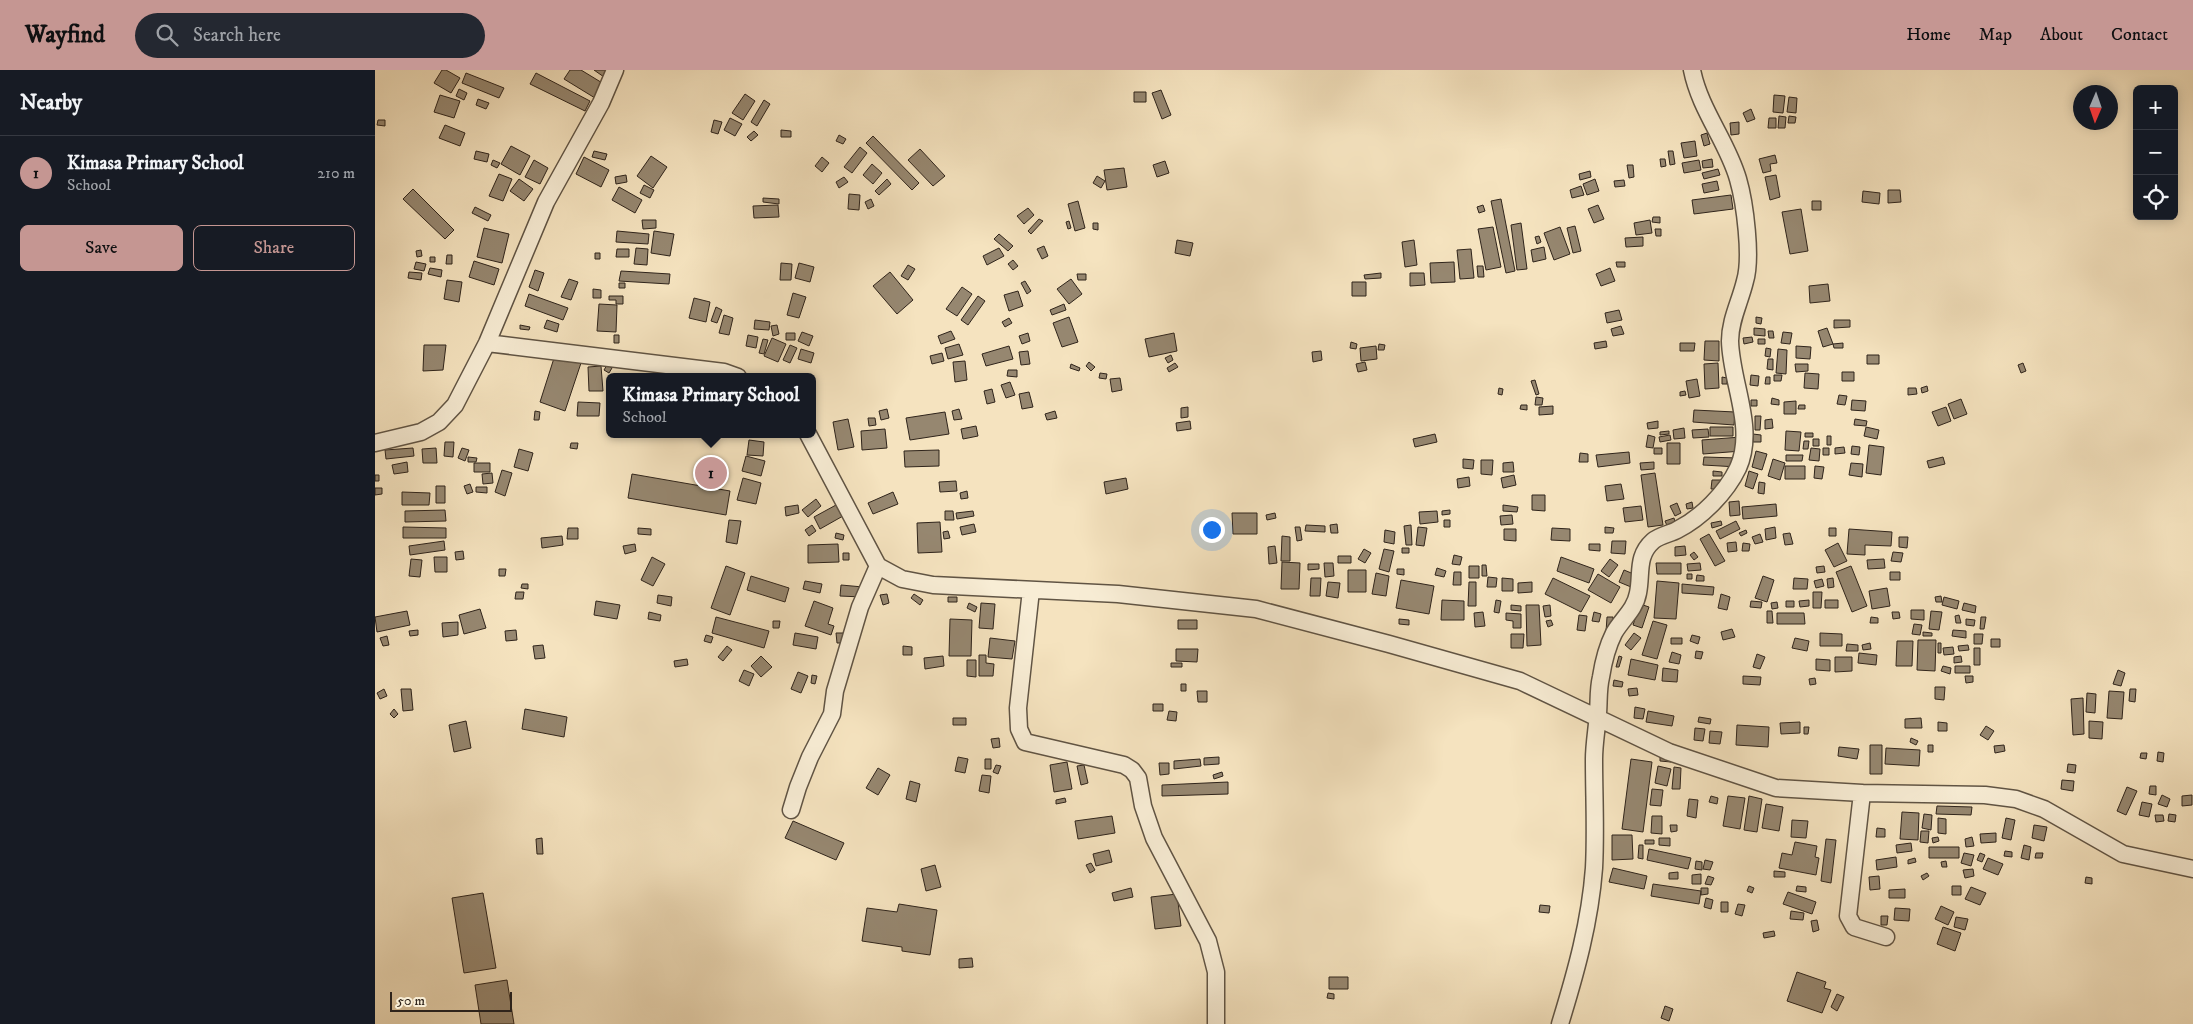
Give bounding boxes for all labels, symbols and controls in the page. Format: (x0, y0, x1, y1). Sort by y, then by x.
search box (135, 13, 485, 58)
text: Wayfind (25, 20, 105, 50)
icon: search (153, 21, 181, 49)
text: Search here (193, 24, 281, 47)
text: Home (1906, 24, 1951, 46)
text: Map (1979, 24, 2012, 46)
text: About (2040, 24, 2083, 46)
text: Contact (2111, 24, 2168, 46)
north arrow (2073, 85, 2118, 130)
map controls (2133, 85, 2178, 220)
button: + (2133, 85, 2178, 130)
text: Nearby (20, 90, 82, 116)
button: − (2133, 130, 2178, 175)
text: Kimasa Primary School (67, 152, 244, 175)
text: 1 (33, 163, 39, 183)
text: 210 m (317, 163, 355, 183)
text: School (67, 175, 111, 195)
button: locate (2133, 175, 2178, 220)
button: Save (20, 225, 183, 271)
button: Share (193, 225, 355, 271)
popup (606, 373, 816, 438)
text: Kimasa Primary School (623, 384, 799, 407)
text: School (623, 407, 667, 427)
pin: 1 (695, 454, 727, 492)
your location (1199, 517, 1225, 543)
scale bar (390, 989, 513, 1012)
text: 50 m (397, 992, 425, 1010)

